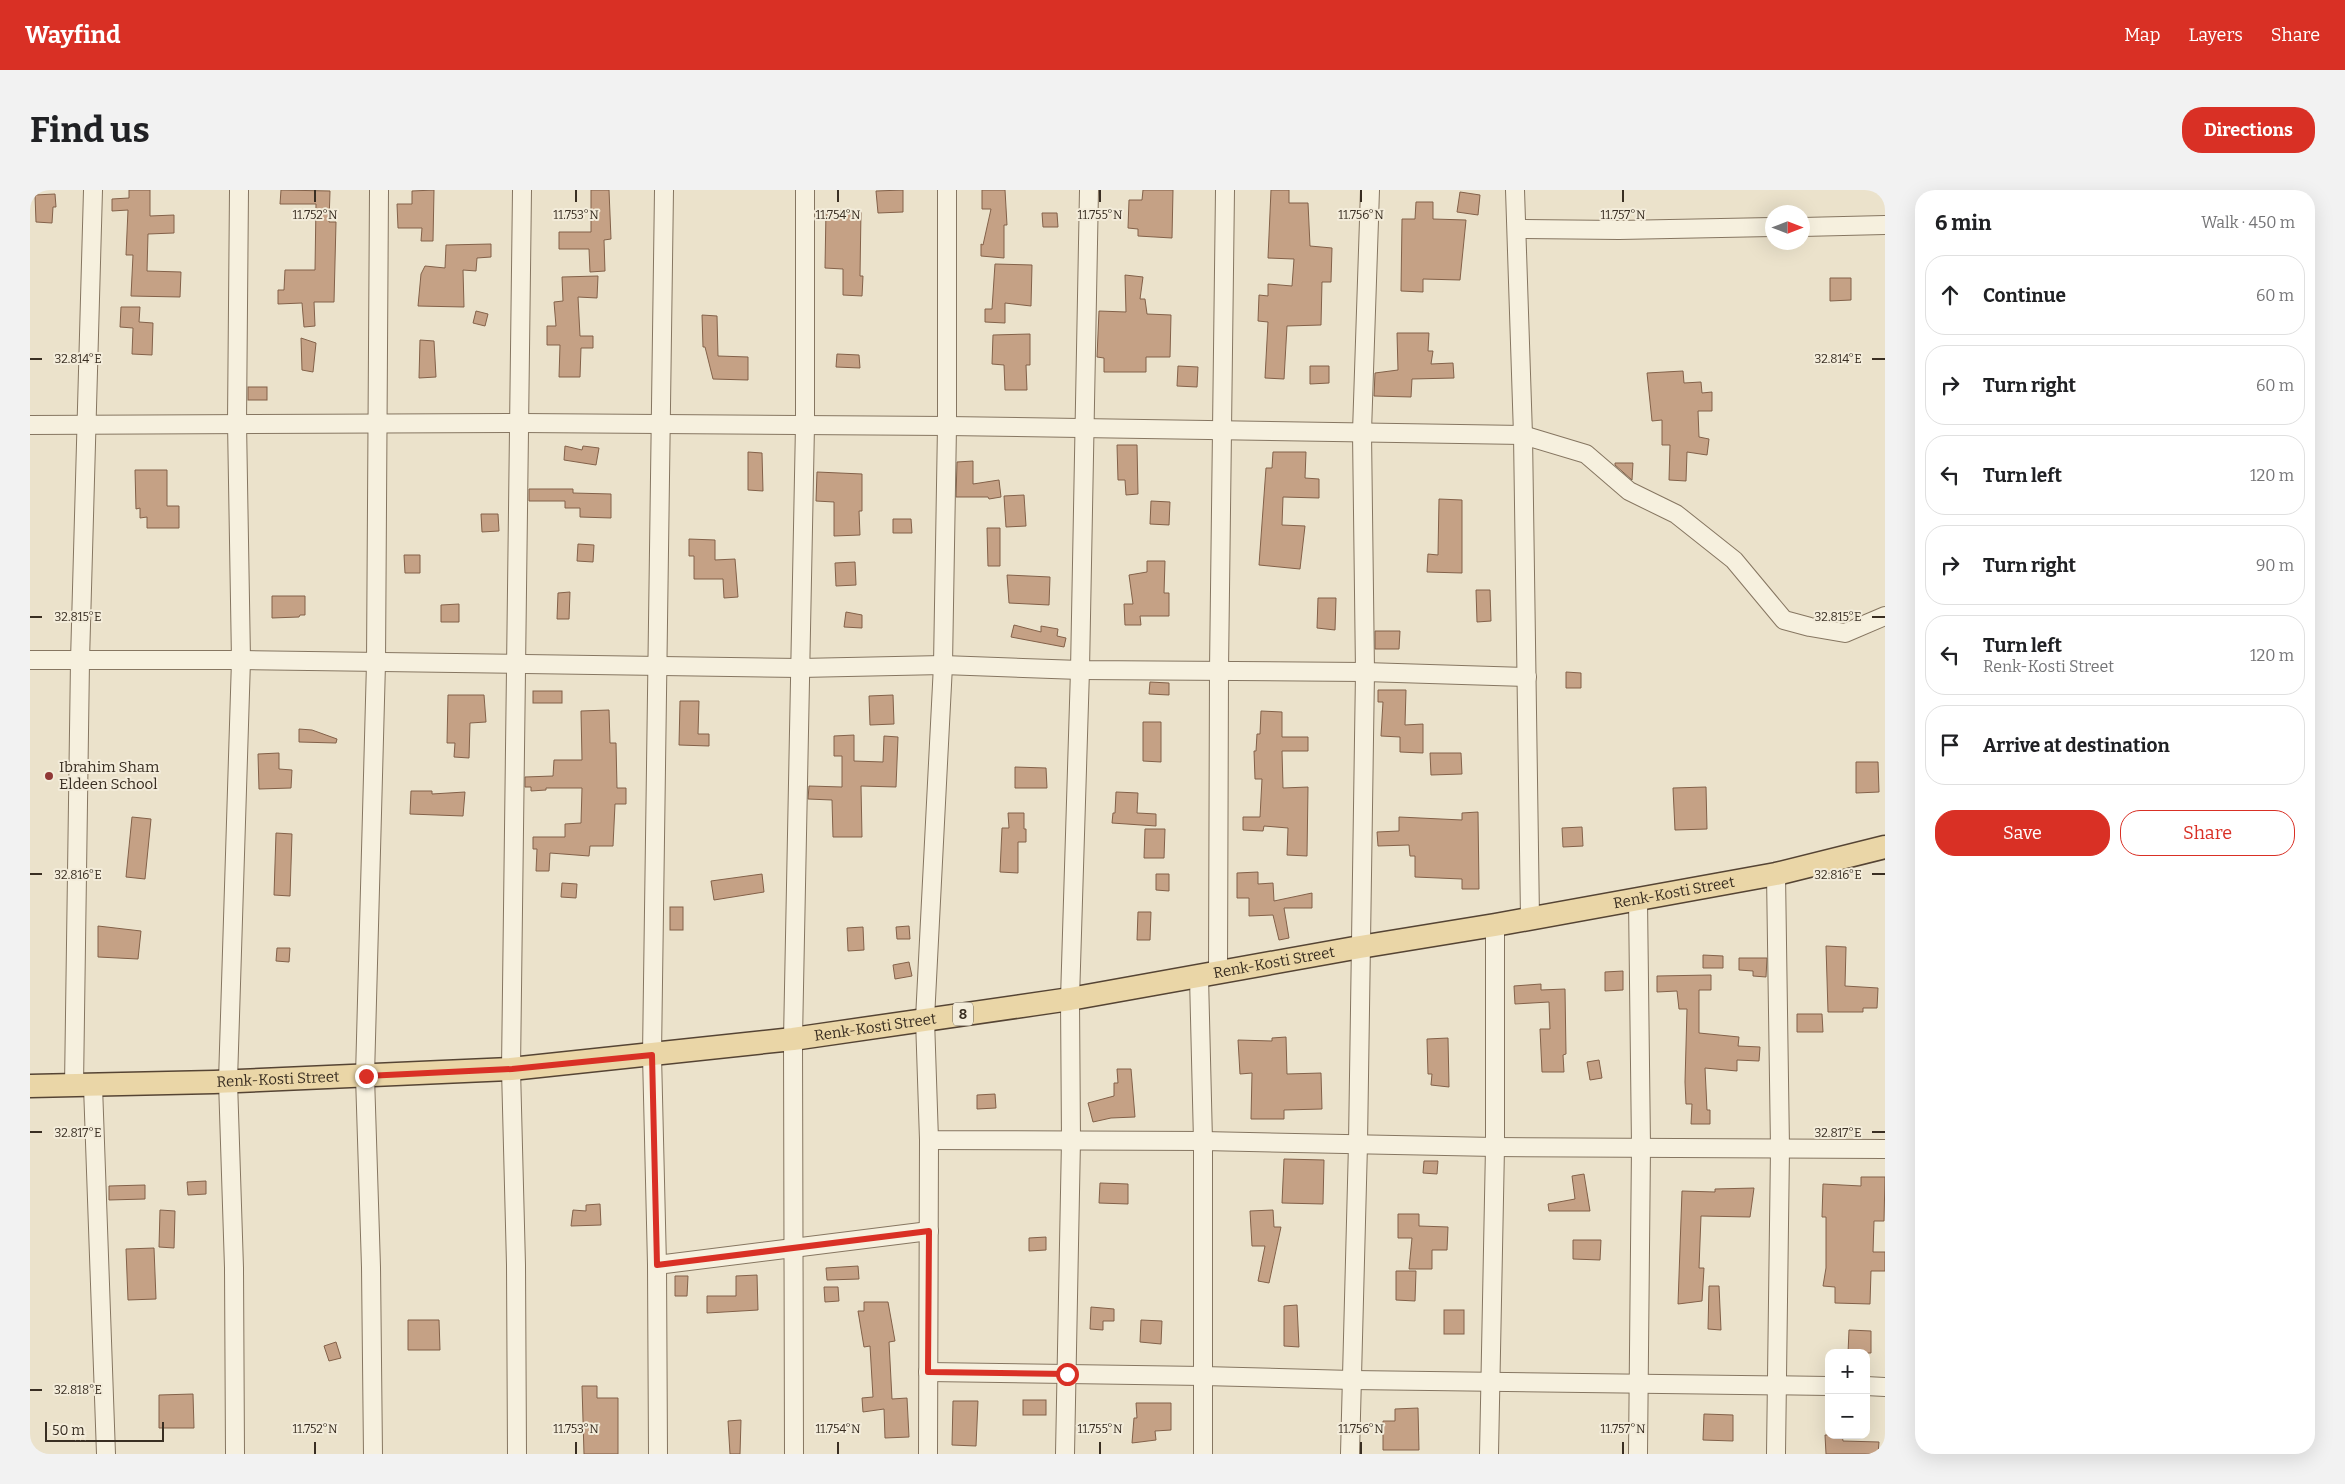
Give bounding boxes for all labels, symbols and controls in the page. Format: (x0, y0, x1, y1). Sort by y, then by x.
text: Wayfind (25, 21, 121, 49)
text: Map (2124, 24, 2160, 46)
text: Layers (2188, 24, 2243, 46)
text: Share (2271, 24, 2320, 46)
button: Directions (2182, 107, 2315, 153)
text: Find us (30, 109, 150, 151)
north arrow (1765, 205, 1810, 250)
text: 11.752°N (292, 208, 338, 222)
text: 11.753°N (553, 208, 599, 222)
text: 11.754°N (815, 208, 861, 222)
text: 11.755°N (1078, 208, 1123, 222)
text: 11.756°N (1338, 208, 1384, 222)
text: 11.757°N (1601, 208, 1646, 222)
text: 6 min (1935, 210, 1991, 236)
text: Walk · 450 m (2201, 213, 2295, 232)
icon: ahead (1936, 281, 1964, 309)
text: Continue (1983, 284, 2066, 307)
text: 60 m (2256, 286, 2294, 305)
text: 32.814°E (54, 352, 102, 366)
text: 32.814°E (1814, 352, 1862, 366)
icon: right (1936, 371, 1964, 399)
text: Turn right (1983, 374, 2076, 397)
text: 60 m (2256, 376, 2294, 395)
icon: left (1936, 461, 1964, 489)
text: Turn left (1983, 464, 2062, 487)
text: 120 m (2250, 466, 2294, 485)
icon: right (1936, 551, 1964, 579)
text: Turn right (1983, 554, 2076, 577)
text: 90 m (2256, 556, 2294, 575)
text: 32.815°E (55, 610, 101, 624)
text: 32.815°E (1815, 610, 1861, 624)
text: Turn left (1983, 634, 2062, 657)
icon: left (1936, 641, 1964, 669)
text: 120 m (2250, 646, 2294, 665)
text: Renk-Kosti Street (1983, 657, 2114, 676)
icon: arrive (1936, 731, 1964, 759)
text: Arrive at destination (1983, 734, 2170, 757)
place label: Ibrahim Sham Eldeen School (59, 758, 160, 793)
marker: Ibrahim Sham Eldeen School (43, 770, 55, 782)
button: Save (1935, 810, 2110, 856)
button: Share (2120, 810, 2295, 856)
text: 32.816°E (54, 868, 102, 882)
text: 32.816°E (1814, 868, 1862, 882)
street label: Renk-Kosti Street (1612, 873, 1737, 912)
street label: Renk-Kosti Street (1212, 943, 1337, 982)
road number: 8 (953, 1002, 973, 1026)
street label: Renk-Kosti Street (813, 1009, 938, 1045)
route end (355, 1065, 378, 1088)
street label: Renk-Kosti Street (216, 1067, 340, 1091)
text: 32.817°E (54, 1126, 102, 1140)
text: 32.817°E (1814, 1126, 1862, 1140)
map controls (1825, 1349, 1870, 1439)
button: + (1825, 1349, 1870, 1394)
route start (1056, 1363, 1079, 1386)
text: 32.818°E (54, 1383, 102, 1397)
button: − (1825, 1394, 1870, 1439)
scale bar (45, 1419, 164, 1442)
text: 50 m (52, 1422, 85, 1439)
text: 11.752°N (292, 1422, 338, 1436)
text: 11.753°N (553, 1422, 599, 1436)
text: 11.754°N (815, 1422, 861, 1436)
text: 11.755°N (1078, 1422, 1123, 1436)
text: 11.756°N (1338, 1422, 1384, 1436)
text: 11.757°N (1601, 1422, 1646, 1436)

